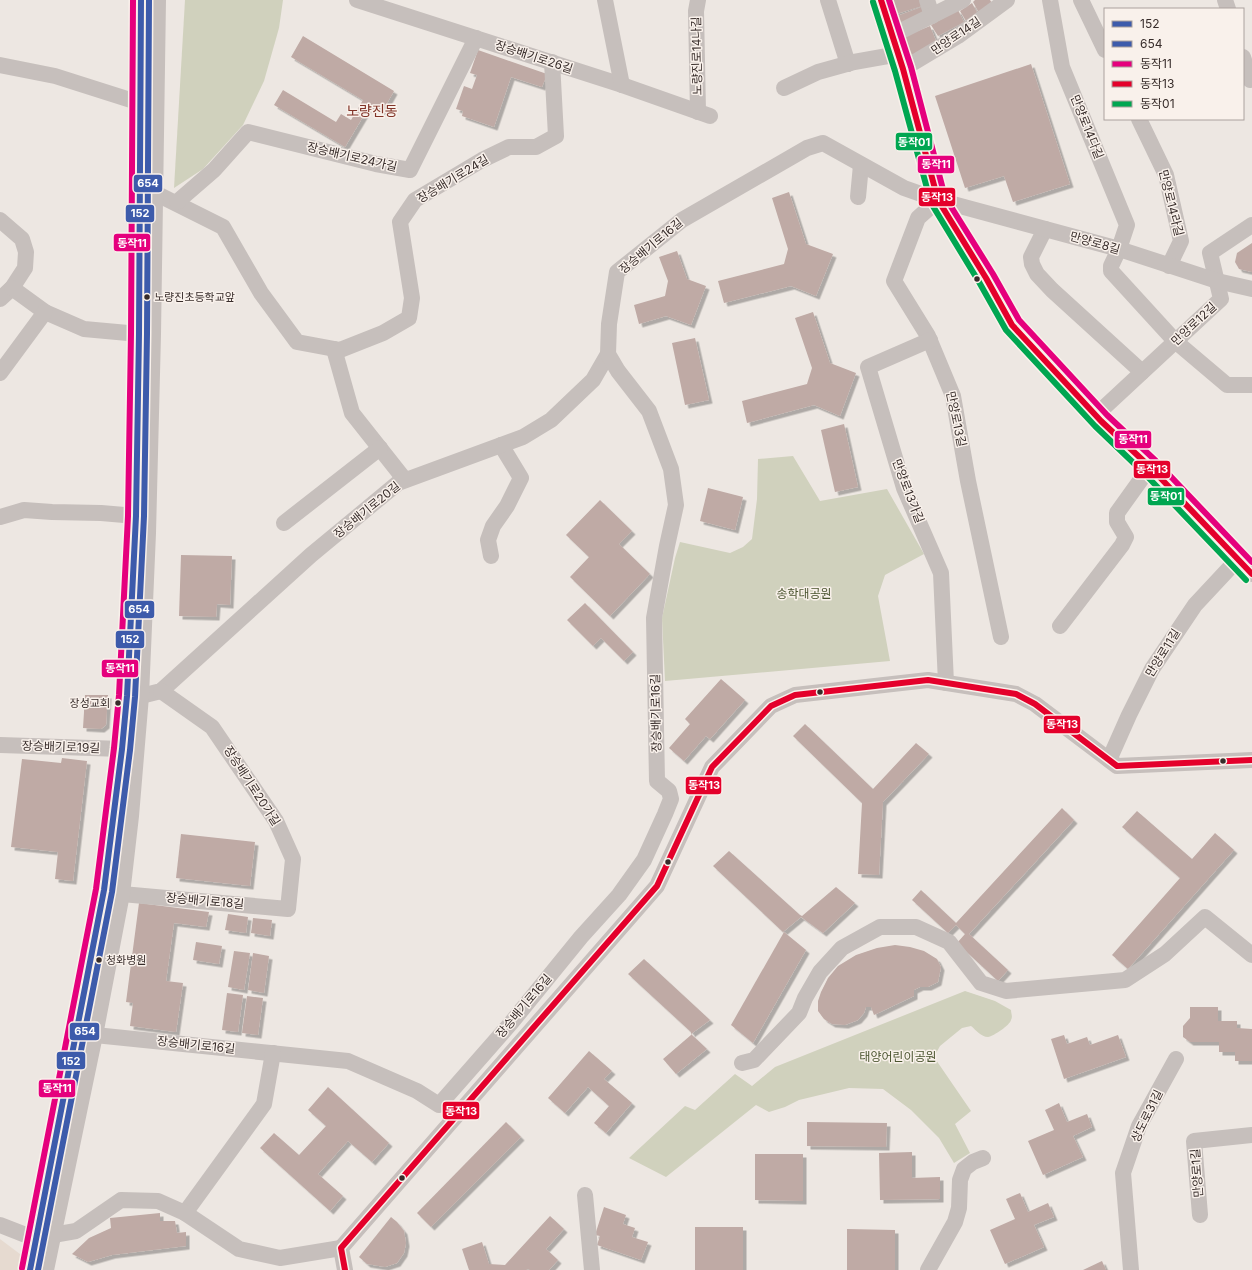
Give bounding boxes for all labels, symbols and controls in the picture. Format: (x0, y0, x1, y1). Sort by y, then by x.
legend (1104, 8, 1244, 120)
street label: 만양로14길 (928, 13, 983, 58)
street label: 노량진로14나길 (688, 16, 705, 96)
text: 152 (1140, 16, 1160, 31)
text: 654 (1140, 36, 1163, 51)
street label: 장승배기로26길 (493, 37, 575, 76)
text: 동작11 (1140, 56, 1172, 71)
text: 동작13 (1140, 76, 1174, 91)
street label: 만양로14다길 (1068, 93, 1107, 161)
text: 동작01 (1140, 96, 1175, 111)
district label: 노량진동 (346, 102, 398, 119)
line badge: 동작01 (895, 132, 933, 151)
text: 동작01 (898, 135, 930, 149)
street label: 장승배기로24가길 (306, 139, 399, 174)
street label: 장승배기로24길 (414, 151, 491, 206)
line badge: 동작11 (917, 155, 955, 174)
text: 동작11 (921, 157, 951, 171)
street label: 만양로14라길 (1156, 168, 1187, 238)
line badge: 654 (133, 174, 163, 193)
text: 654 (137, 176, 159, 190)
line badge: 동작13 (918, 187, 956, 207)
text: 동작13 (921, 190, 953, 204)
line badge: 152 (125, 204, 155, 223)
text: 152 (131, 206, 149, 220)
street label: 장승배기로16길 (616, 215, 686, 277)
street label: 만양로8길 (1068, 228, 1122, 257)
line badge: 동작11 (113, 233, 151, 252)
text: 동작11 (117, 236, 147, 250)
unlabelled marker (972, 274, 982, 284)
place label: 노량진초등학교앞 (154, 290, 235, 304)
marker: 노량진초등학교앞 (142, 292, 152, 302)
street label: 만양로12길 (1168, 299, 1219, 348)
street label: 만양로13길 (943, 390, 970, 448)
line badge: 동작11 (1114, 430, 1152, 449)
text: 동작11 (1118, 432, 1148, 446)
street label: 만양로13가길 (889, 457, 928, 525)
line badge: 동작13 (1133, 460, 1171, 479)
text: 동작13 (1136, 462, 1168, 476)
street label: 장승배기로20길 (330, 478, 403, 541)
line badge: 동작01 (1147, 487, 1185, 506)
text: 동작01 (1150, 489, 1182, 503)
park label: 송학대공원 (776, 586, 832, 601)
line badge: 654 (124, 600, 155, 619)
text: 654 (128, 602, 150, 616)
street label: 만양로11길 (1142, 626, 1183, 680)
line badge: 152 (115, 630, 145, 649)
text: 152 (121, 632, 139, 646)
line badge: 동작11 (101, 659, 139, 678)
text: 동작11 (105, 661, 135, 675)
street label: 장승배기로16길 (647, 674, 664, 752)
unlabelled marker (815, 687, 825, 697)
place label: 장성교회 (70, 696, 110, 710)
marker: 장성교회 (113, 698, 123, 708)
line badge: 동작13 (1043, 715, 1081, 734)
text: 동작13 (1046, 717, 1078, 731)
street label: 장승배기로19길 (21, 738, 101, 755)
street label: 장승배기로20가길 (221, 743, 284, 828)
unlabelled marker (1218, 756, 1228, 766)
line badge: 동작13 (685, 776, 722, 795)
text: 동작13 (688, 778, 720, 792)
unlabelled marker (663, 857, 673, 867)
street label: 장승배기로18길 (165, 890, 245, 911)
place label: 청화병원 (106, 953, 146, 967)
marker: 청화병원 (94, 955, 104, 965)
street label: 장승배기로16길 (493, 971, 555, 1041)
line badge: 654 (69, 1022, 100, 1041)
text: 654 (74, 1024, 96, 1038)
street label: 장승배기로16길 (156, 1033, 236, 1056)
park label: 태양어린이공원 (859, 1049, 937, 1064)
line badge: 152 (56, 1051, 86, 1070)
text: 152 (62, 1054, 80, 1068)
line badge: 동작11 (38, 1079, 76, 1098)
text: 동작11 (42, 1081, 72, 1095)
street label: 상도로31길 (1127, 1087, 1166, 1144)
line badge: 동작13 (442, 1101, 480, 1120)
text: 동작13 (445, 1104, 477, 1118)
street label: 만양로1길 (1187, 1148, 1206, 1198)
unlabelled marker (397, 1173, 407, 1183)

